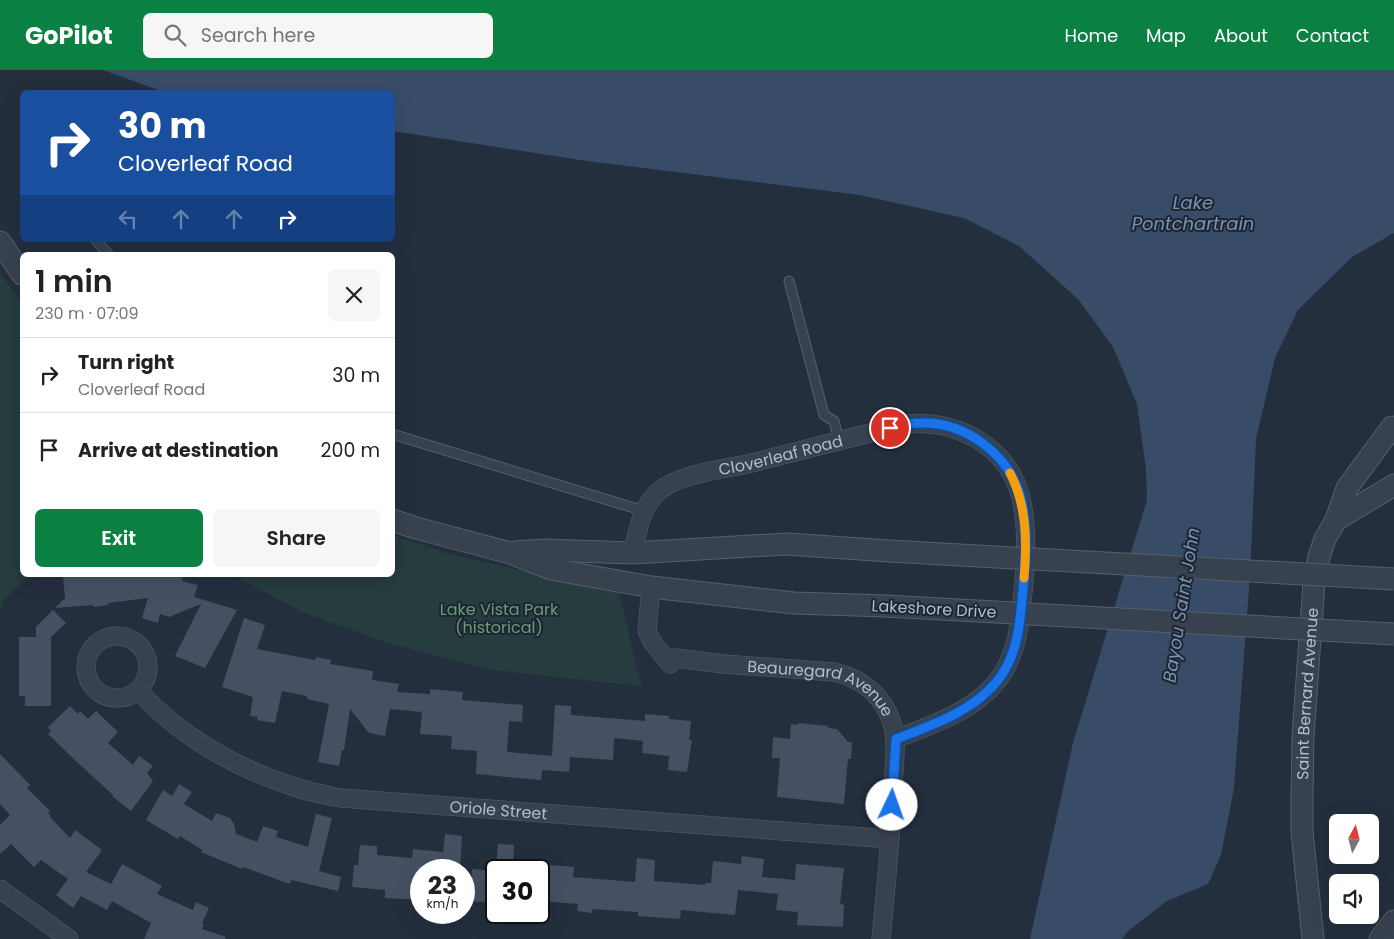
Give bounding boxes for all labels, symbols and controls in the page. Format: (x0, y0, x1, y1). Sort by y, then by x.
search box (143, 13, 493, 58)
text: GoPilot (25, 19, 113, 52)
icon: search (161, 21, 189, 49)
text: Search here (201, 22, 315, 49)
text: Home (1064, 23, 1118, 48)
text: Map (1146, 23, 1186, 48)
text: About (1214, 23, 1268, 48)
text: Contact (1296, 23, 1369, 48)
text: 30 m (118, 101, 206, 150)
icon: right (35, 110, 100, 175)
text: Cloverleaf Road (118, 148, 293, 179)
water label: Lake Pontchartrain (1132, 190, 1254, 236)
icon: left (114, 205, 142, 233)
icon: ahead (167, 205, 195, 233)
icon: ahead (220, 205, 248, 233)
icon: right (273, 205, 301, 233)
text: 1 min (35, 260, 113, 303)
button: close (328, 269, 380, 321)
text: 230 m · 07:09 (35, 302, 139, 325)
text: Turn right (78, 349, 174, 376)
icon: right (35, 361, 63, 389)
text: 30 m (332, 362, 380, 389)
text: Cloverleaf Road (78, 378, 205, 401)
pin (869, 407, 911, 449)
icon: arrive (876, 414, 904, 442)
street label: Cloverleaf Road (716, 429, 845, 481)
icon: arrive (35, 436, 63, 464)
text: Arrive at destination (78, 437, 279, 464)
text: 200 m (321, 437, 380, 464)
button: Exit (35, 509, 203, 567)
button: Share (213, 509, 380, 567)
water label: Bayou Saint John (1156, 526, 1206, 684)
street label: Lakeshore Drive (871, 594, 997, 624)
park label: Lake Vista Park (historical) (440, 598, 559, 639)
street label: Saint Bernard Avenue (1291, 607, 1324, 780)
street label: Beauregard Avenue (747, 654, 899, 721)
position arrow (865, 778, 917, 830)
street label: Oriole Street (449, 795, 548, 825)
north arrow (1329, 814, 1379, 864)
map controls (1329, 814, 1379, 924)
speed limit sign: 30 (485, 859, 550, 924)
text: 23 (428, 868, 457, 903)
button: sound (1329, 874, 1379, 924)
text: km/h (427, 895, 458, 912)

